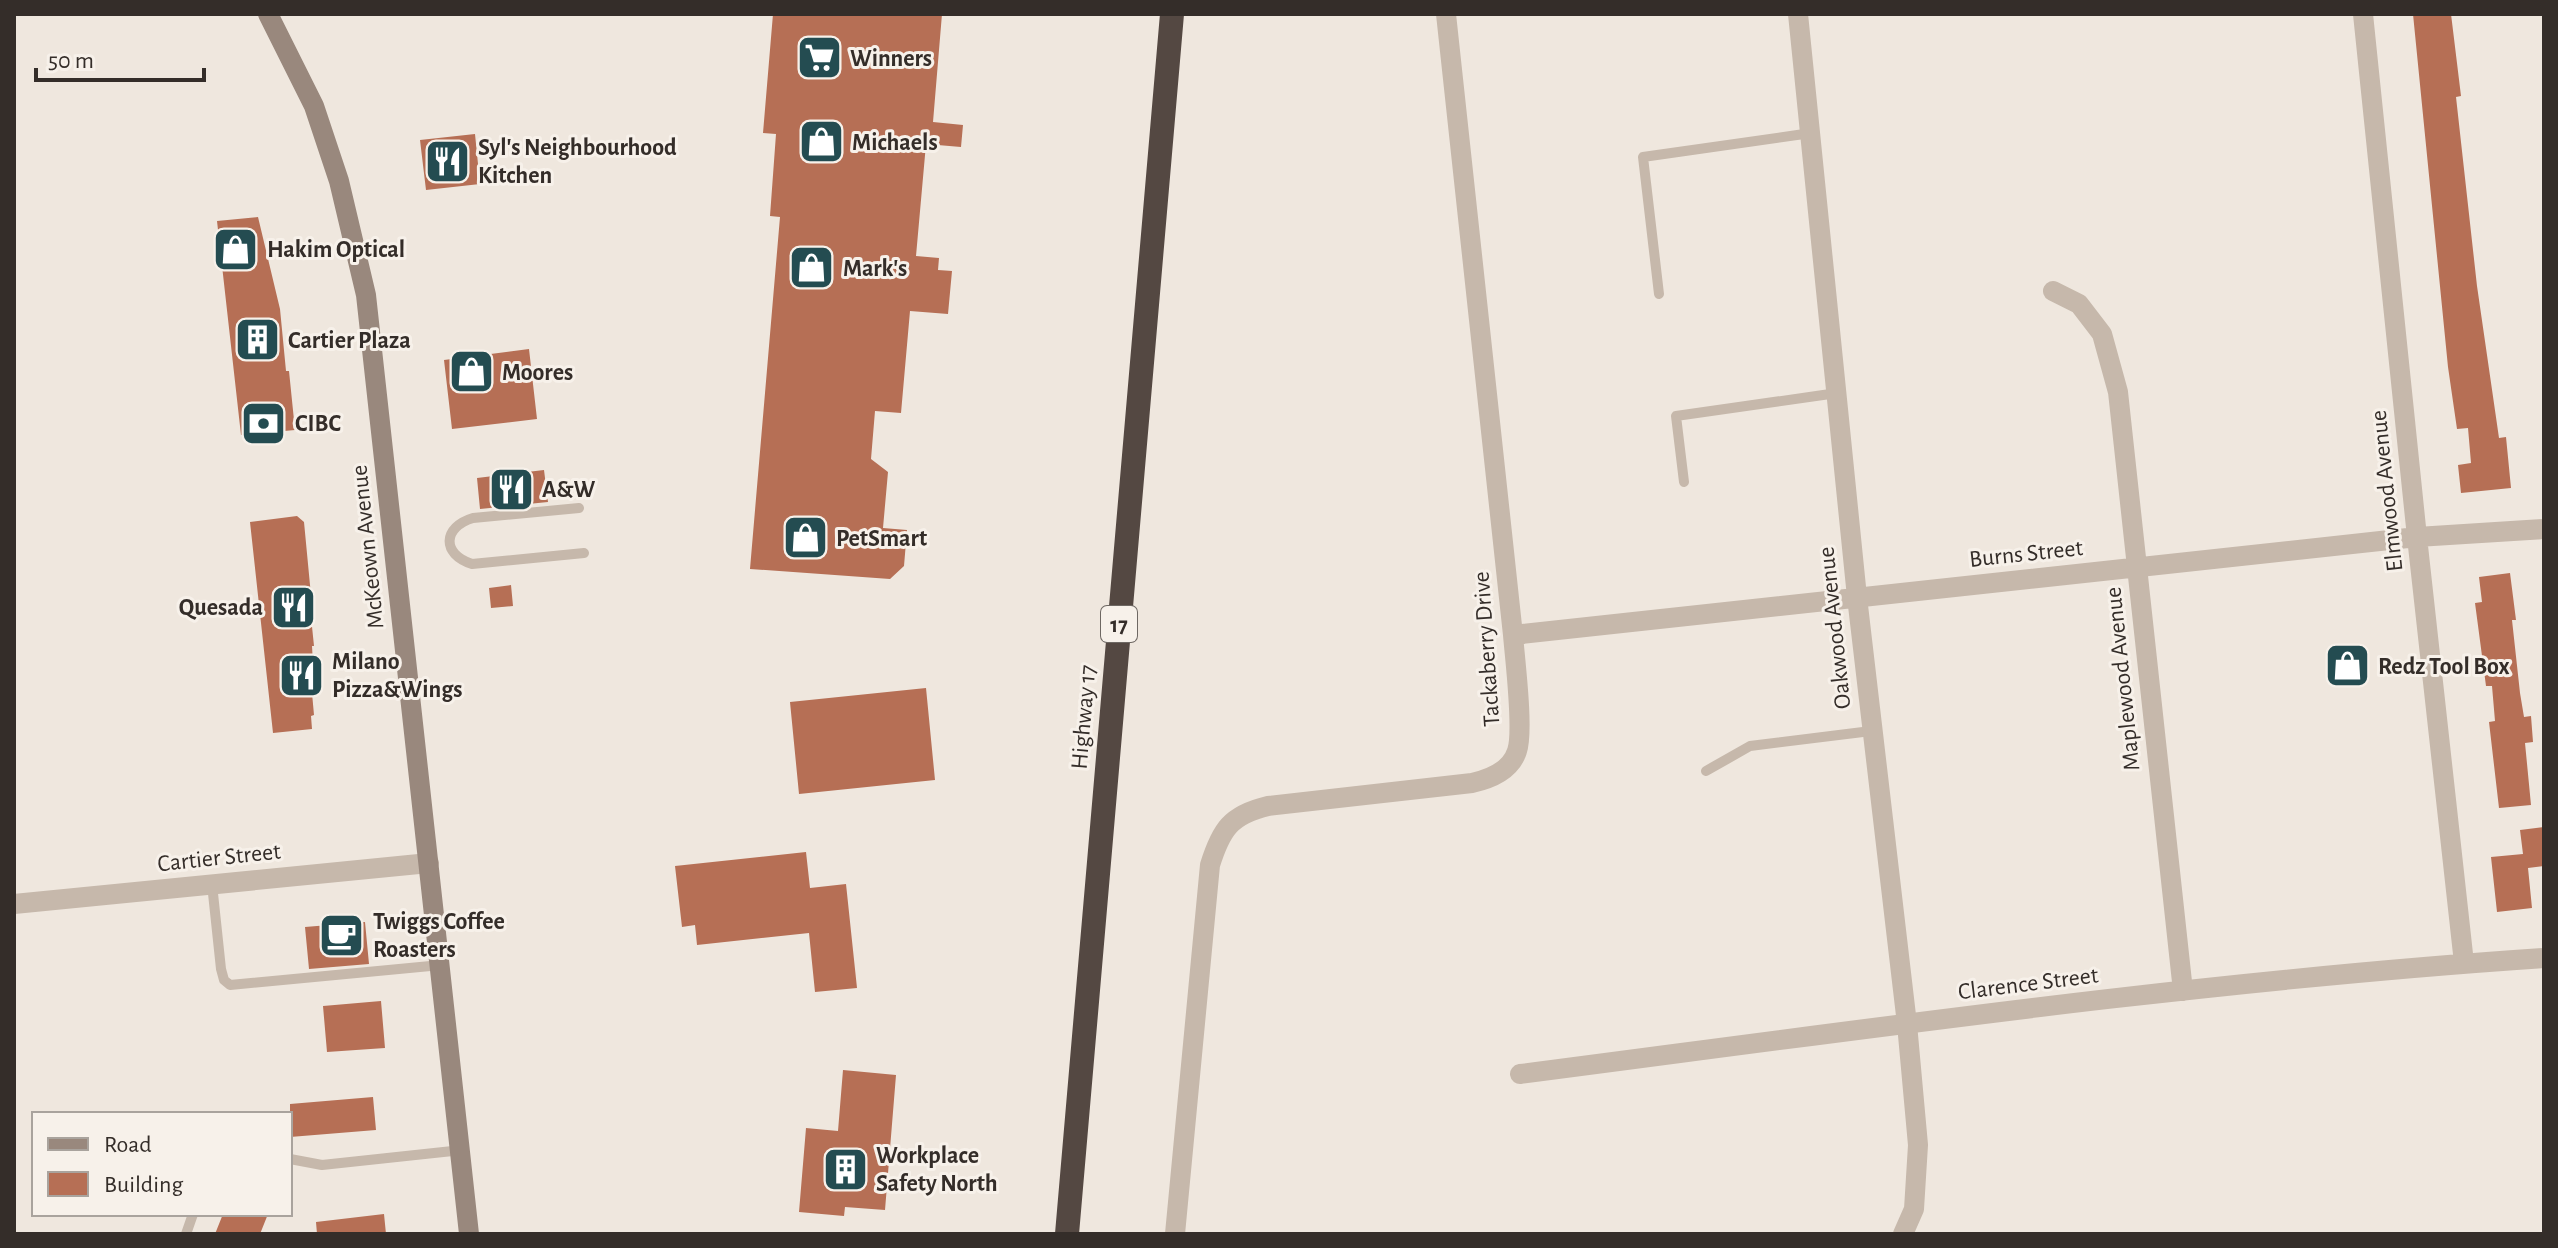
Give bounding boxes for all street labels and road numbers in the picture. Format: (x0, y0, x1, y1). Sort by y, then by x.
street label: Elmwood Avenue (2367, 409, 2407, 573)
street label: McKeown Avenue (347, 464, 389, 630)
street label: Burns Street (1968, 536, 2085, 572)
street label: Oakwood Avenue (1815, 546, 1855, 710)
street label: Tackaberry Drive (1470, 571, 1504, 727)
street label: Maplewood Avenue (2101, 586, 2145, 772)
road number: 17 (1101, 606, 1137, 642)
street label: Highway 17 (1067, 664, 1101, 770)
street label: Cartier Street (156, 840, 282, 876)
street label: Clarence Street (1957, 963, 2100, 1005)

